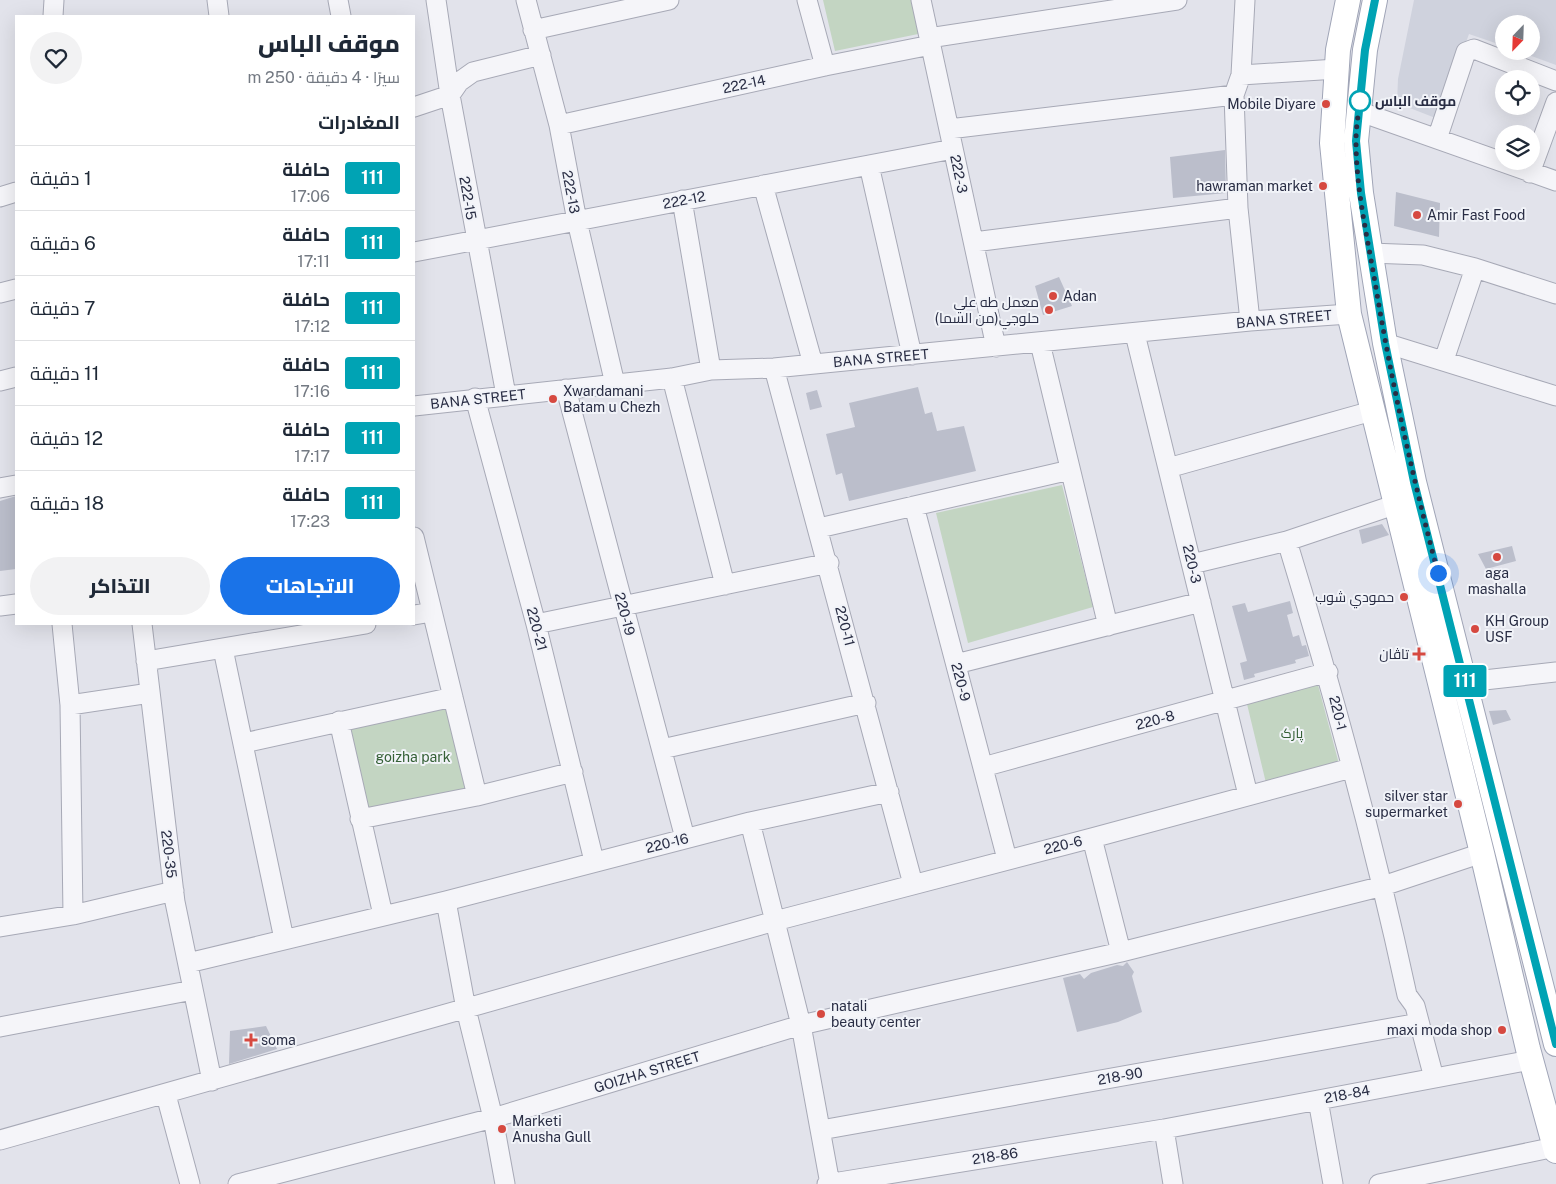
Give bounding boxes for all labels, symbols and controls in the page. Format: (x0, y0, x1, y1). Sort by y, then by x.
north arrow (1495, 15, 1540, 60)
map controls (1495, 15, 1540, 170)
text: موقف الباس (258, 29, 400, 57)
button: heart (30, 32, 82, 84)
text: سيرًا · 4 دقيقة · 250 m (247, 68, 400, 87)
button: locate (1495, 70, 1540, 115)
street label: 222-14 (721, 72, 767, 96)
marker: موقف الباس (1349, 90, 1371, 112)
place label: موقف الباس (1375, 93, 1456, 110)
place label: Mobile Diyare (1227, 96, 1316, 112)
marker: Mobile Diyare (1320, 98, 1332, 110)
text: المغادرات (318, 111, 400, 133)
button: layers (1495, 125, 1540, 170)
street label: 222-3 (947, 153, 971, 195)
text: حافلة (282, 158, 330, 180)
text: 1 دقيقة (30, 167, 92, 189)
text: 111 (361, 167, 384, 188)
street label: 222-13 (559, 169, 583, 215)
street label: 222-15 (456, 175, 480, 221)
place label: hawraman market (1196, 178, 1313, 194)
marker: hawraman market (1317, 180, 1329, 192)
text: 17:06 (291, 187, 330, 206)
street label: 222-12 (661, 188, 707, 212)
place label: Amir Fast Food (1427, 207, 1525, 223)
marker: Amir Fast Food (1411, 209, 1423, 221)
text: حافلة (282, 223, 330, 245)
text: 6 دقيقة (30, 232, 96, 254)
text: 111 (361, 232, 384, 253)
text: 17:11 (297, 252, 330, 271)
text: حافلة (282, 288, 330, 310)
place label: Adan (1063, 288, 1097, 304)
marker: Adan (1047, 290, 1059, 302)
place label: معمل طه علي حلوجي(من السما) (935, 294, 1039, 330)
text: 7 دقيقة (30, 297, 95, 319)
text: 111 (361, 297, 384, 318)
marker: معمل طه علي حلوجي(من السما) (1043, 304, 1055, 316)
street label: BANA STREET (1235, 307, 1333, 331)
text: 17:12 (294, 317, 330, 336)
street label: BANA STREET (832, 346, 930, 370)
text: حافلة (282, 353, 330, 375)
text: 11 دقيقة (30, 362, 100, 384)
text: 111 (361, 362, 384, 383)
text: 17:16 (294, 382, 330, 401)
place label: Xwardamani Batam u Chezh (563, 383, 660, 415)
street label: BANA STREET (429, 386, 527, 412)
marker: Xwardamani Batam u Chezh (547, 393, 559, 405)
text: حافلة (282, 418, 330, 440)
text: 12 دقيقة (30, 427, 103, 449)
text: 111 (361, 427, 384, 448)
text: 17:17 (294, 447, 330, 466)
text: حافلة (282, 483, 330, 505)
text: 18 دقيقة (30, 492, 104, 514)
text: 111 (361, 492, 384, 513)
text: 17:23 (290, 512, 330, 531)
street label: 220-3 (1179, 543, 1205, 585)
marker: aga mashalla (1491, 551, 1503, 563)
button: التذاكر (30, 557, 210, 615)
button: الاتجاهات (220, 557, 400, 615)
your location (1426, 561, 1451, 586)
place label: aga mashalla (1468, 565, 1526, 597)
place label: حمودي شوب (1315, 589, 1394, 609)
street label: 220-19 (612, 591, 638, 638)
marker: حمودي شوب (1398, 591, 1410, 603)
street label: 220-11 (832, 604, 858, 648)
street label: 220-21 (524, 605, 550, 653)
place label: KH Group USF (1485, 613, 1549, 645)
marker: KH Group USF (1469, 623, 1481, 635)
place label: تاڤان (1379, 646, 1409, 662)
marker: تاڤان (1413, 648, 1425, 660)
street label: 220-9 (948, 661, 974, 703)
line badge: 111 (1436, 665, 1494, 697)
text: 111 (1453, 670, 1477, 691)
street label: 220-1 (1326, 694, 1350, 732)
street label: 220-8 (1134, 707, 1176, 733)
park label: پارک (1281, 725, 1304, 743)
park label: goizha park (375, 749, 451, 765)
place label: silver star supermarket (1365, 788, 1448, 820)
marker: silver star supermarket (1452, 798, 1464, 810)
street label: 220-35 (158, 829, 180, 879)
street label: 220-16 (644, 830, 691, 856)
street label: 220-6 (1042, 832, 1084, 858)
place label: natali beauty center (831, 998, 921, 1030)
marker: natali beauty center (815, 1008, 827, 1020)
place label: maxi moda shop (1387, 1022, 1492, 1038)
marker: maxi moda shop (1496, 1024, 1508, 1036)
place label: soma (261, 1032, 296, 1048)
marker: soma (245, 1034, 257, 1046)
street label: GOIZHA STREET (592, 1048, 702, 1096)
street label: 218-90 (1096, 1064, 1144, 1088)
street label: 218-84 (1323, 1082, 1371, 1106)
place label: Marketi Anusha Gull (512, 1113, 591, 1145)
marker: Marketi Anusha Gull (496, 1123, 508, 1135)
street label: 218-86 (971, 1144, 1019, 1168)

